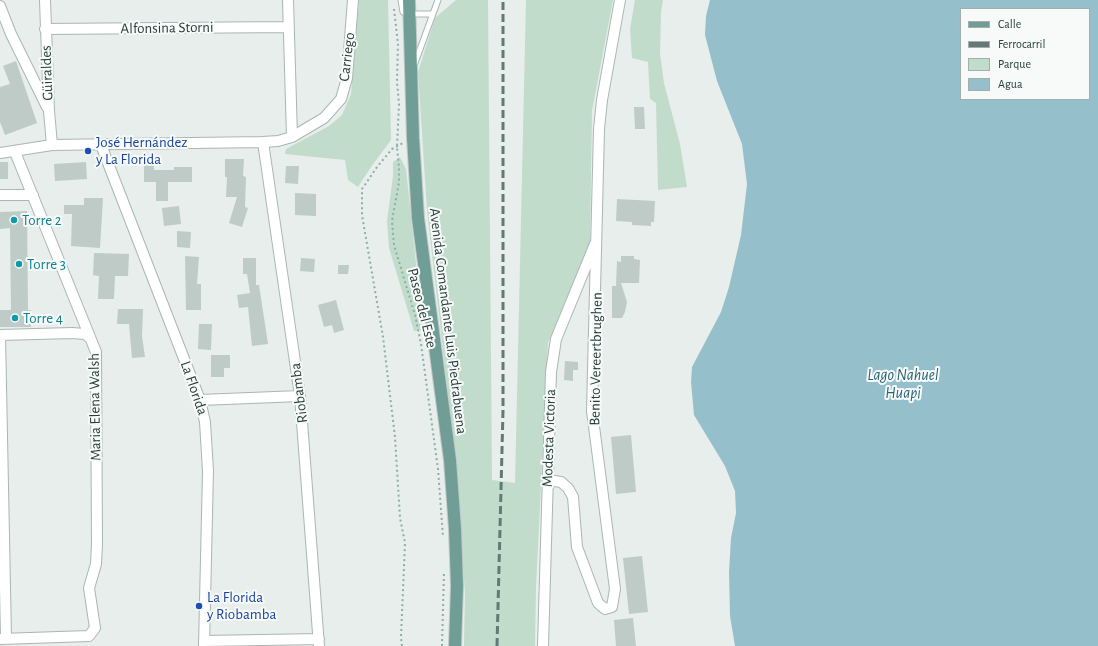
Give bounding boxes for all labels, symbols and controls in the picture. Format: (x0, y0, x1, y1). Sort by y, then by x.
legend (960, 8, 1090, 100)
street label: Alfonsina Storni (120, 18, 214, 38)
text: Calle (998, 18, 1021, 30)
street label: Carriego (335, 31, 359, 83)
text: Ferrocarril (998, 38, 1045, 50)
street label: Güiraldes (37, 45, 57, 101)
text: Parque (998, 58, 1031, 70)
text: Agua (998, 78, 1022, 90)
place label: José Hernández y La Florida (96, 133, 187, 168)
marker: José Hernández y La Florida (83, 146, 93, 156)
street label: Avenida Comandante Luis Piedrabuena (425, 207, 471, 435)
place label: Torre 2 (22, 211, 61, 229)
marker: Torre 2 (9, 215, 19, 225)
place label: Torre 3 (27, 255, 66, 273)
marker: Torre 3 (14, 259, 24, 269)
street label: Paseo del Este (403, 266, 441, 350)
street label: Benito Vereertbrughen (586, 292, 606, 426)
place label: Torre 4 (23, 309, 63, 327)
marker: Torre 4 (10, 313, 20, 323)
street label: Maria Elena Walsh (85, 353, 105, 461)
street label: La Florida (176, 358, 212, 418)
street label: Riobamba (286, 362, 312, 424)
water label: Lago Nahuel Huapi (867, 365, 939, 403)
street label: Modesta Victoria (538, 389, 560, 487)
place label: La Florida y Riobamba (207, 588, 276, 623)
marker: La Florida y Riobamba (194, 601, 204, 611)

